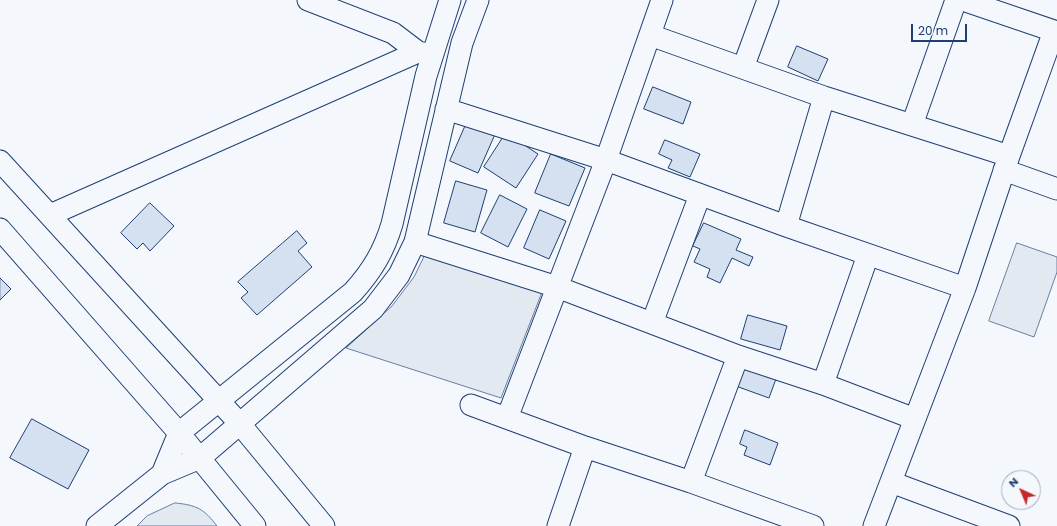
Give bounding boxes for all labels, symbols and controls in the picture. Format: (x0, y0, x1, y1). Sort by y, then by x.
scale bar (913, 16, 969, 42)
text: 20 m (918, 22, 948, 39)
north arrow (1001, 470, 1041, 510)
text: N (1005, 473, 1022, 491)

